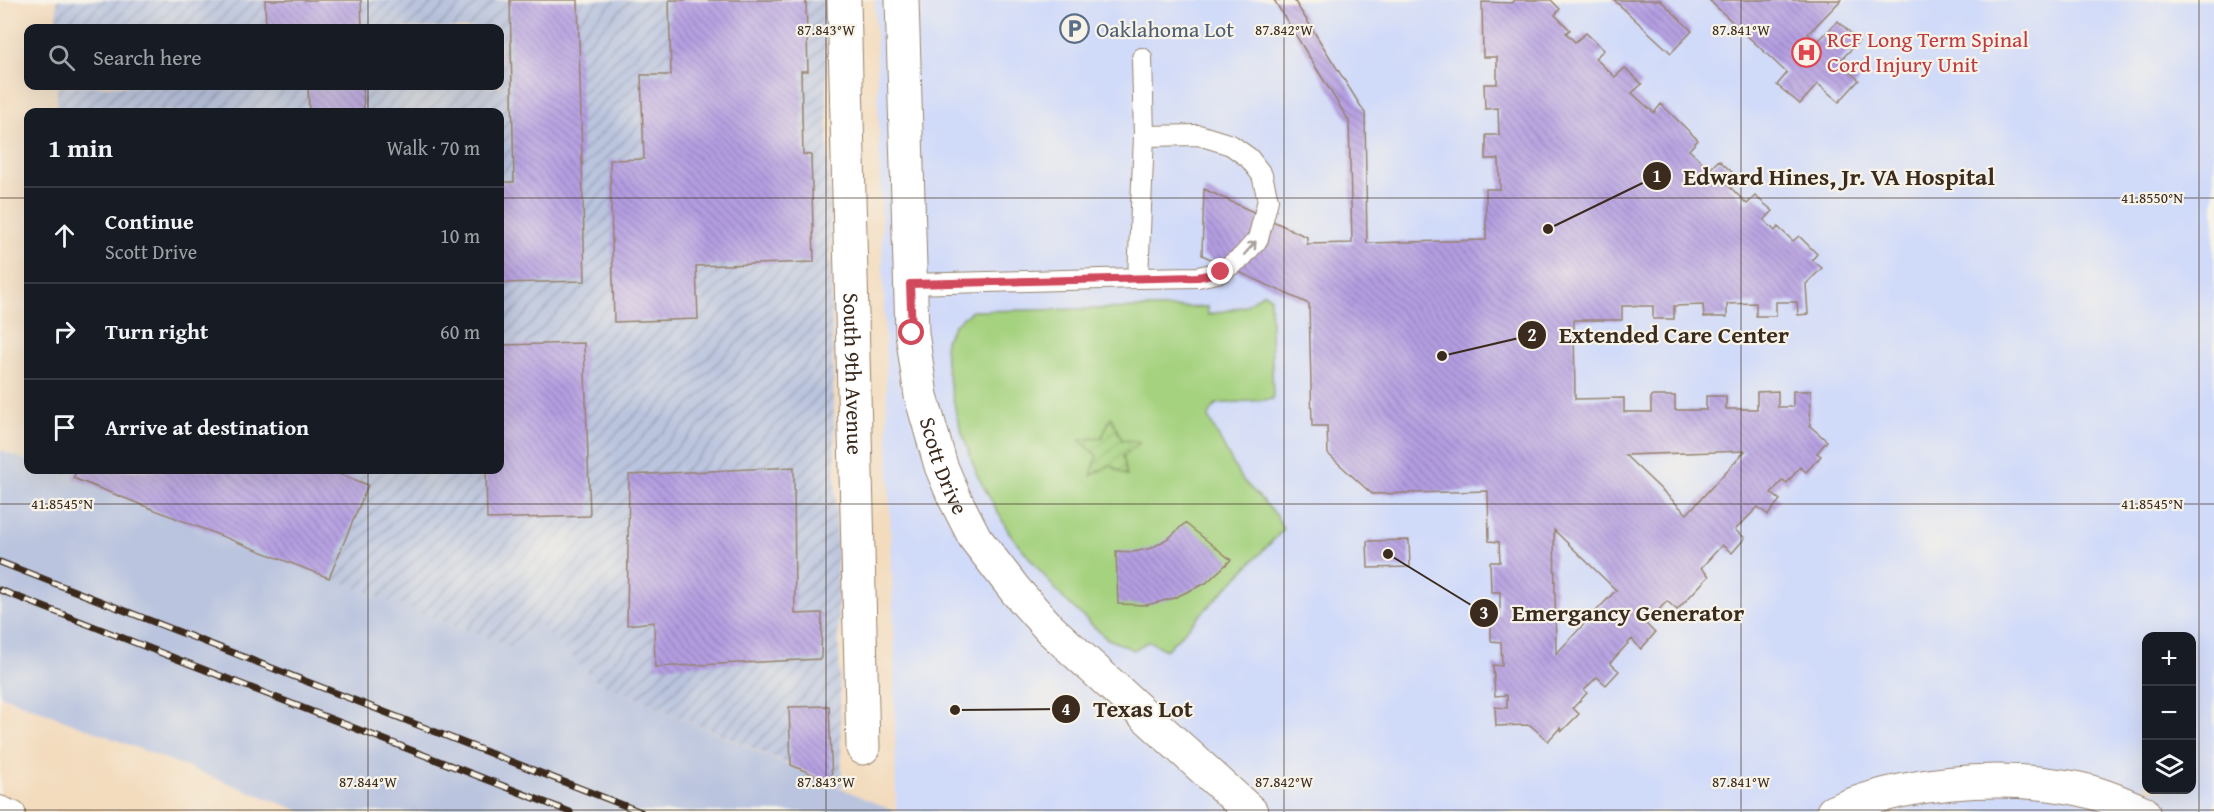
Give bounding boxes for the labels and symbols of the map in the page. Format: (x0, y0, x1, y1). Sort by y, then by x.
parking icon: Oaklahoma Lot (1059, 13, 1091, 45)
place label: Oaklahoma Lot (1096, 13, 1234, 45)
text: 87.843°W (797, 19, 855, 40)
text: 87.842°W (1255, 19, 1313, 40)
text: 87.841°W (1712, 19, 1770, 40)
place label: RCF Long Term Spinal Cord Injury Unit (1827, 23, 2029, 80)
hospital icon: RCF Long Term Spinal Cord Injury Unit (1790, 36, 1822, 68)
callout: Edward Hines, Jr. VA Hospital (1642, 155, 2007, 197)
text: Edward Hines, Jr. VA Hospital (1683, 159, 1995, 194)
text: 1 (1652, 162, 1662, 189)
text: 41.8550°N (2121, 187, 2183, 208)
one-way arrow (1243, 241, 1257, 256)
route end (1207, 258, 1233, 284)
street label: South 9th Avenue (835, 292, 872, 455)
callout: Extended Care Center (1517, 314, 1801, 356)
text: Extended Care Center (1559, 317, 1789, 352)
route start (898, 319, 924, 345)
text: 2 (1527, 321, 1537, 348)
street label: Scott Drive (912, 413, 976, 520)
text: 41.8545°N (31, 493, 93, 514)
text: 41.8545°N (2121, 493, 2183, 514)
callout: Emergancy Generator (1469, 592, 1756, 634)
text: Emergancy Generator (1512, 595, 1744, 630)
text: 3 (1479, 599, 1489, 626)
callout: Texas Lot (1051, 688, 1204, 730)
text: Texas Lot (1093, 691, 1193, 726)
text: 4 (1061, 695, 1071, 722)
text: 87.844°W (339, 771, 397, 792)
text: 87.843°W (797, 771, 855, 792)
text: 87.842°W (1255, 771, 1313, 792)
text: 87.841°W (1712, 771, 1770, 792)

